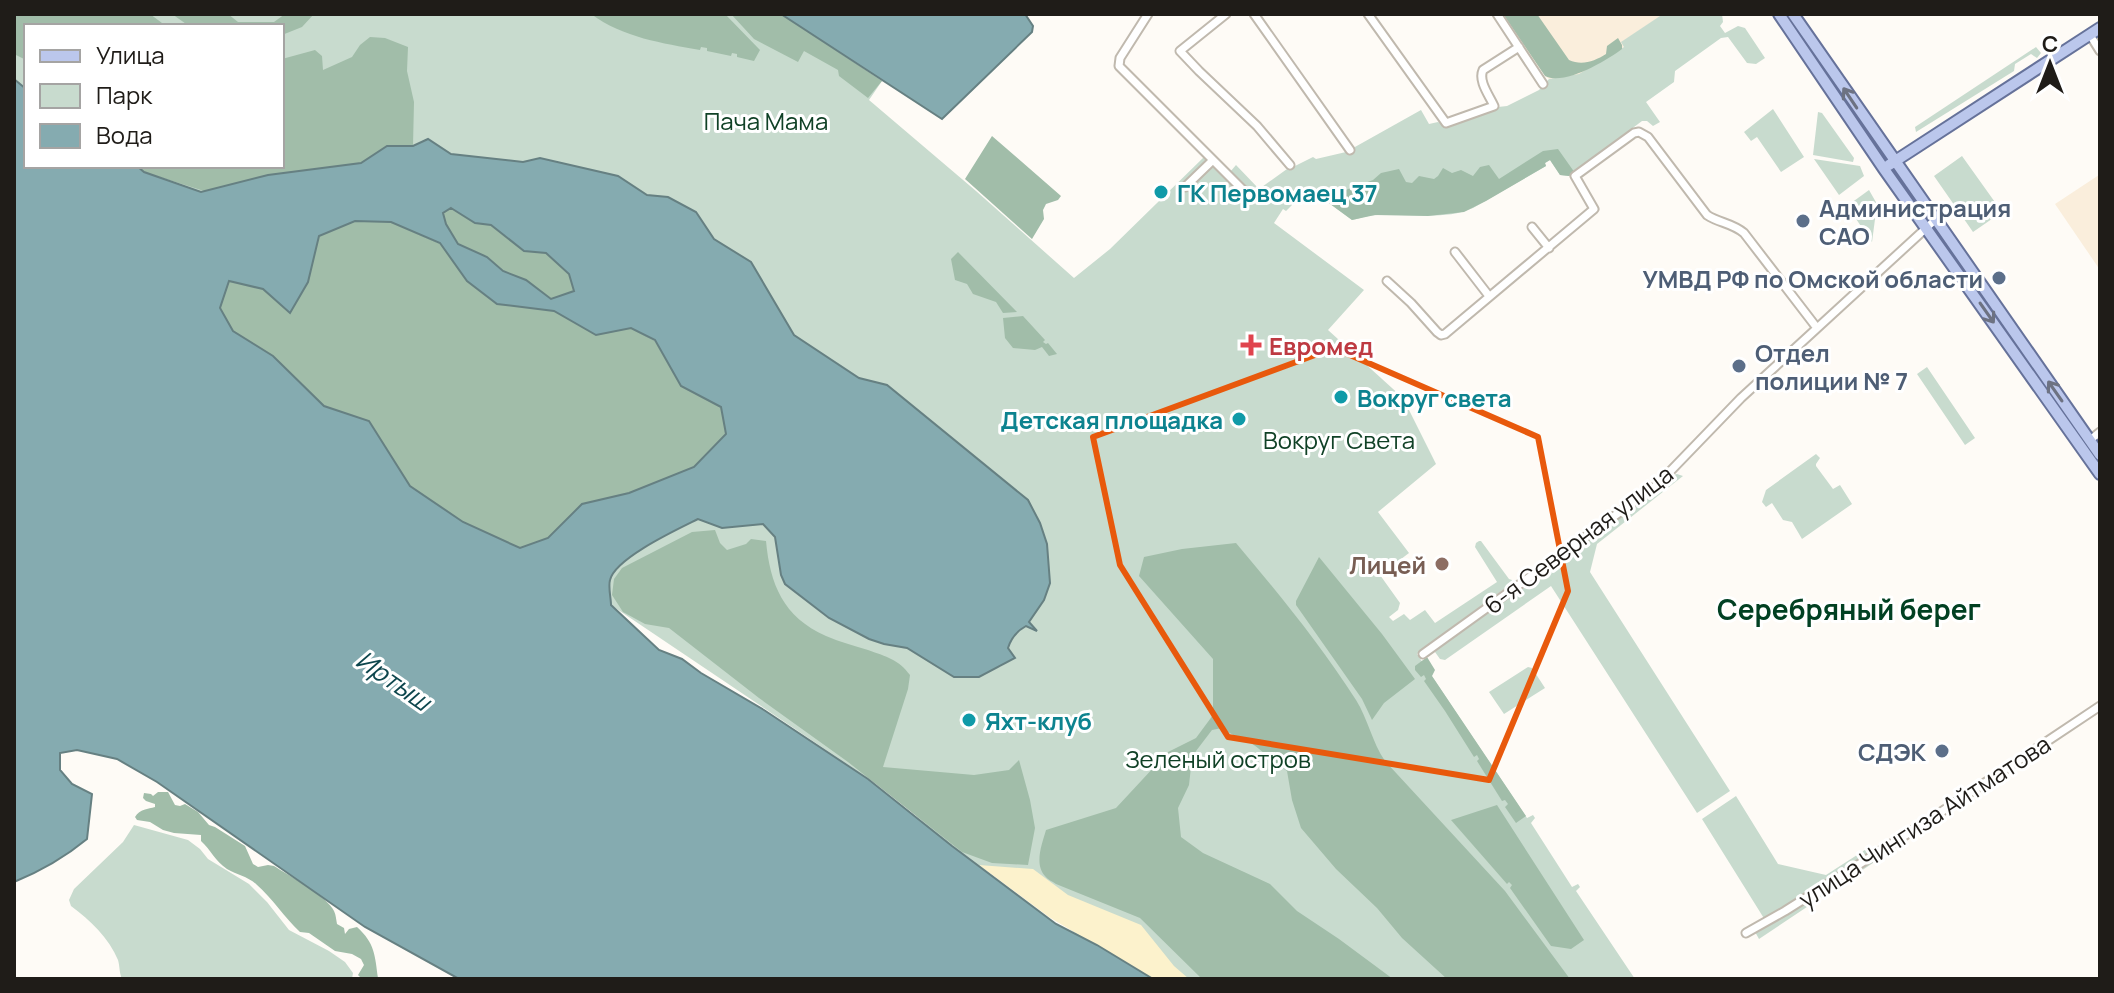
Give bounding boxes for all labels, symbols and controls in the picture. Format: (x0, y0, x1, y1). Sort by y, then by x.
legend (24, 24, 284, 168)
north arrow (2010, 24, 2090, 104)
text: С (2042, 29, 2058, 59)
text: Улица (96, 38, 165, 71)
text: Парк (96, 78, 153, 111)
one-way arrow (1842, 87, 1859, 109)
park label: Пача Мама (704, 104, 828, 137)
text: Вода (96, 118, 153, 151)
place label: ГК Первомаец 37 (1177, 176, 1378, 209)
marker: ГК Первомаец 37 (1152, 183, 1170, 201)
place label: Администрация САО (1819, 191, 2011, 252)
marker: Администрация САО (1794, 212, 1812, 230)
place label: УМВД РФ по Омской области (1642, 262, 1983, 295)
marker: УМВД РФ по Омской области (1990, 269, 2008, 287)
one-way arrow (1979, 302, 1995, 324)
place label: Евромед (1269, 329, 1373, 362)
marker: Евромед (1240, 334, 1262, 356)
place label: Отдел полиции № 7 (1755, 336, 1908, 397)
marker: Отдел полиции № 7 (1730, 357, 1748, 375)
one-way arrow (2047, 380, 2063, 402)
place label: Вокруг света (1357, 381, 1512, 414)
marker: Вокруг света (1332, 388, 1350, 406)
place label: Детская площадка (1001, 403, 1223, 436)
marker: Детская площадка (1230, 410, 1248, 428)
park label: Вокруг Света (1263, 423, 1415, 456)
street label: 6-я Северная улица (1477, 457, 1679, 621)
place label: Лицей (1349, 548, 1426, 581)
marker: Лицей (1433, 555, 1451, 573)
district label: Серебряный берег (1717, 590, 1981, 628)
water label: Иртыш (349, 641, 440, 720)
place label: Яхт-клуб (985, 704, 1092, 737)
marker: Яхт-клуб (960, 711, 978, 729)
street label: улица Чингиза Айтматова (1792, 727, 2056, 915)
place label: СДЭК (1858, 735, 1926, 768)
park label: Зеленый остров (1125, 742, 1311, 775)
marker: СДЭК (1933, 742, 1951, 760)

